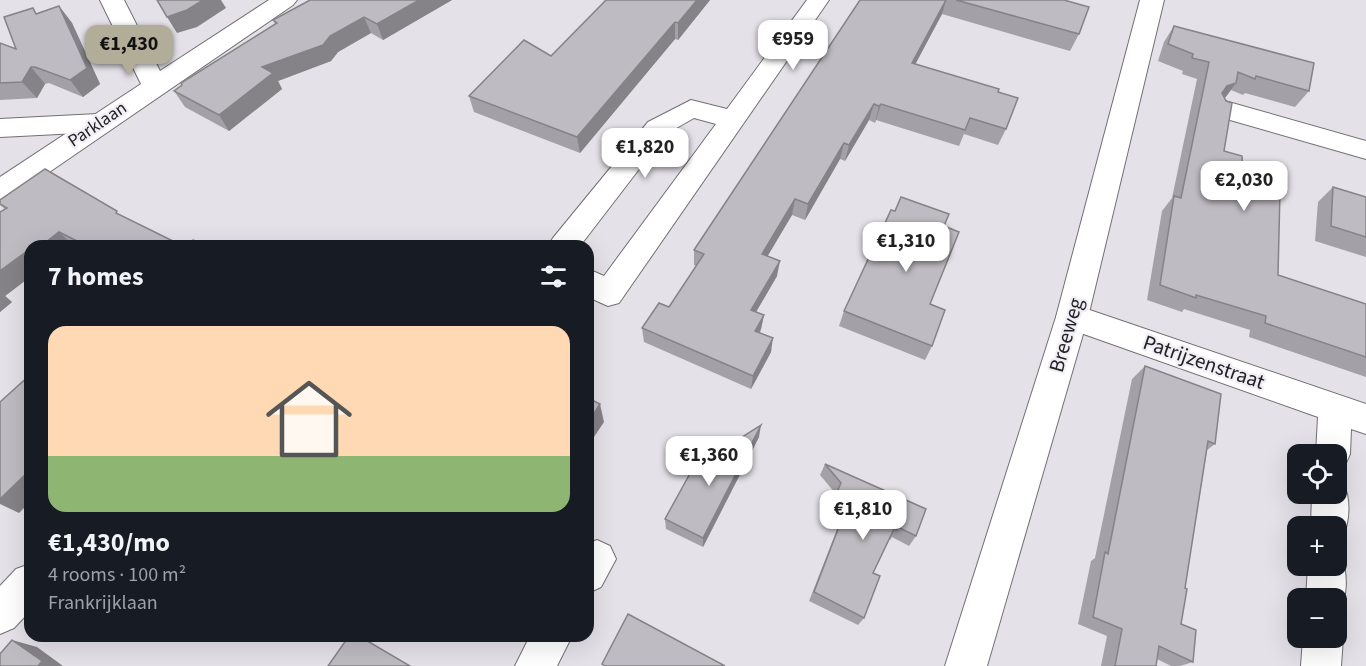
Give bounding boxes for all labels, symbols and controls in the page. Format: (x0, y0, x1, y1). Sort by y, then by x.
pin: €959 (757, 20, 829, 71)
pin: €1,430 (80, 25, 178, 76)
text: €959 (772, 25, 814, 53)
text: €1,430 (100, 30, 158, 58)
street label: Parklaan (63, 96, 132, 153)
pin: €1,820 (596, 128, 694, 179)
text: €1,820 (616, 133, 674, 161)
pin: €2,030 (1195, 161, 1293, 212)
text: €2,030 (1215, 166, 1273, 194)
pin: €1,310 (857, 222, 955, 273)
text: €1,310 (877, 227, 935, 255)
text: 7 homes (48, 258, 143, 295)
icon: filters (537, 260, 570, 293)
street label: Breeweg (1041, 294, 1091, 376)
street label: Patrijzenstraat (1139, 327, 1269, 397)
icon: home (255, 365, 363, 473)
pin: €1,360 (660, 436, 758, 487)
text: €1,360 (680, 441, 738, 469)
map controls (1287, 444, 1347, 648)
button: locate (1287, 444, 1347, 504)
pin: €1,810 (814, 490, 912, 541)
text: €1,810 (834, 495, 892, 523)
button: + (1287, 516, 1347, 576)
text: €1,430/mo (48, 524, 170, 561)
text: 4 rooms · 100 m² (48, 561, 186, 589)
button: − (1287, 588, 1347, 648)
text: Frankrijklaan (48, 589, 158, 617)

